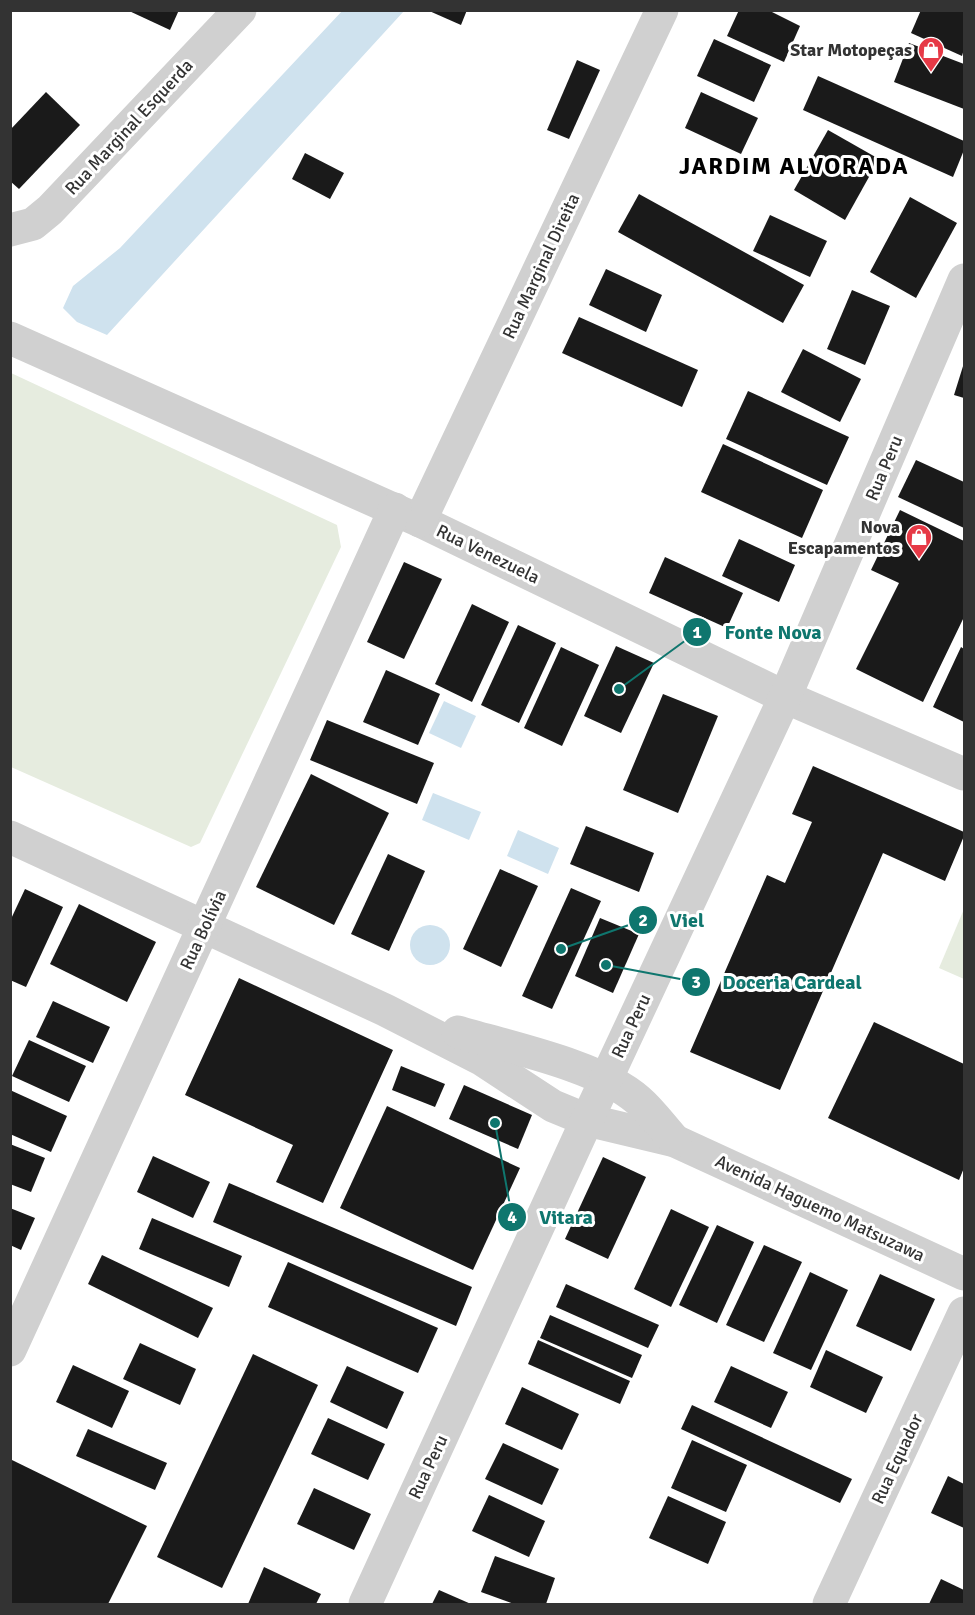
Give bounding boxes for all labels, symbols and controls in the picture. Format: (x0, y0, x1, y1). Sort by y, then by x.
shop icon: Star Motopeças (916, 35, 946, 73)
place label: Star Motopeças (790, 39, 912, 61)
street label: Rua Marginal Esquerda (60, 55, 198, 199)
district label: JARDIM ALVORADA (679, 151, 909, 181)
street label: Rua Marginal Direita (498, 190, 584, 342)
street label: Rua Peru (860, 432, 908, 504)
place label: Nova Escapamentos (788, 516, 900, 559)
street label: Rua Venezuela (433, 520, 543, 588)
shop icon: Nova Escapamentos (904, 522, 934, 560)
callout: Fonte Nova (682, 613, 833, 651)
text: Fonte Nova (724, 620, 822, 645)
text: 1 (692, 621, 702, 643)
street label: Rua Bolívia (175, 887, 231, 973)
callout: Viel (628, 901, 716, 939)
text: Viel (670, 908, 704, 933)
text: 2 (638, 909, 648, 931)
callout: Doceria Cardeal (681, 963, 874, 1001)
text: Doceria Cardeal (722, 970, 862, 995)
text: 3 (691, 971, 701, 993)
street label: Rua Peru (607, 990, 655, 1062)
street label: Avenida Haguemo Matsuzawa (712, 1150, 928, 1266)
callout: Vitara (497, 1198, 605, 1236)
text: Vitara (539, 1205, 593, 1230)
text: 4 (507, 1206, 517, 1228)
street label: Rua Equador (866, 1410, 928, 1508)
street label: Rua Peru (404, 1431, 452, 1503)

